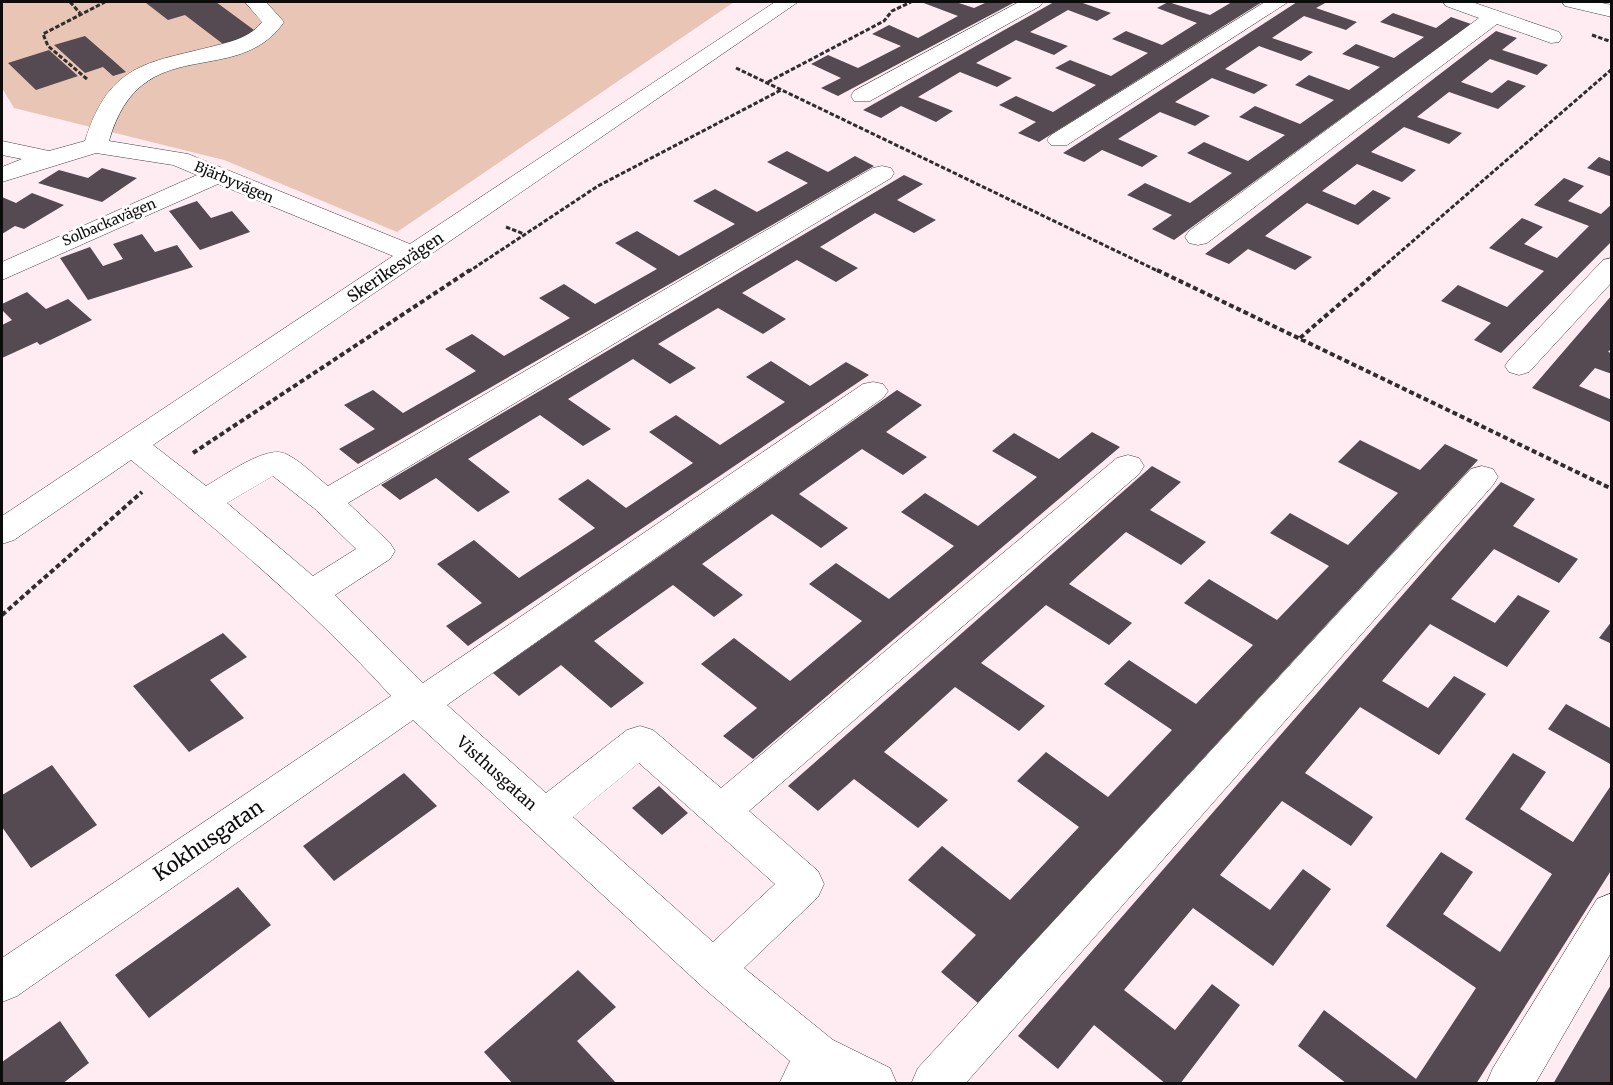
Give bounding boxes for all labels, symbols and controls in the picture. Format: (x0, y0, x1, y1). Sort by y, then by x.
street label: Bjärbyvägen (192, 157, 276, 207)
street label: Solbackavägen (59, 194, 159, 250)
street label: Skerikesvägen (343, 227, 447, 307)
street label: Visthusgatan (452, 731, 542, 815)
street label: Kokhusgatan (148, 794, 268, 886)

